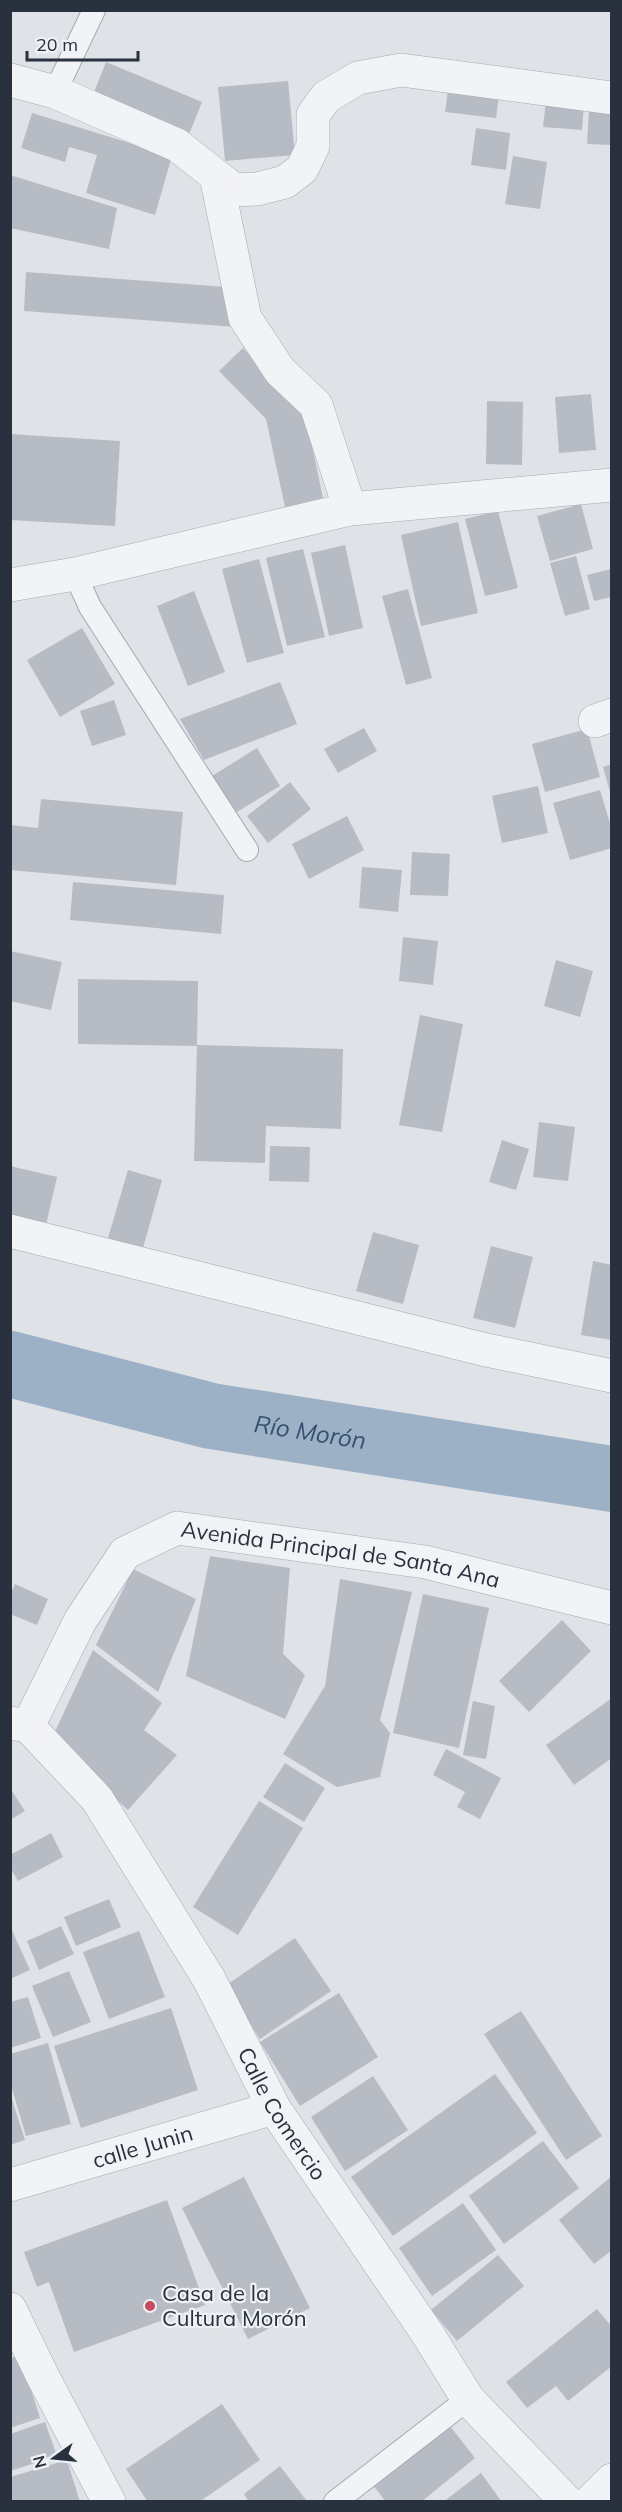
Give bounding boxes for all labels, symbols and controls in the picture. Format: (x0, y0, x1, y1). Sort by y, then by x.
scale bar (27, 24, 138, 62)
text: 20 m (36, 33, 78, 56)
water label: Río Morón (252, 1408, 368, 1455)
street label: Avenida Principal de Santa Ana (179, 1515, 503, 1594)
street label: Calle Comercio (232, 2042, 333, 2186)
street label: calle Junin (89, 2118, 196, 2174)
place label: Casa de la Cultura Morón (162, 2279, 307, 2332)
marker: Casa de la Cultura Morón (143, 2299, 157, 2313)
north arrow (24, 2428, 84, 2488)
text: N (28, 2453, 51, 2470)

